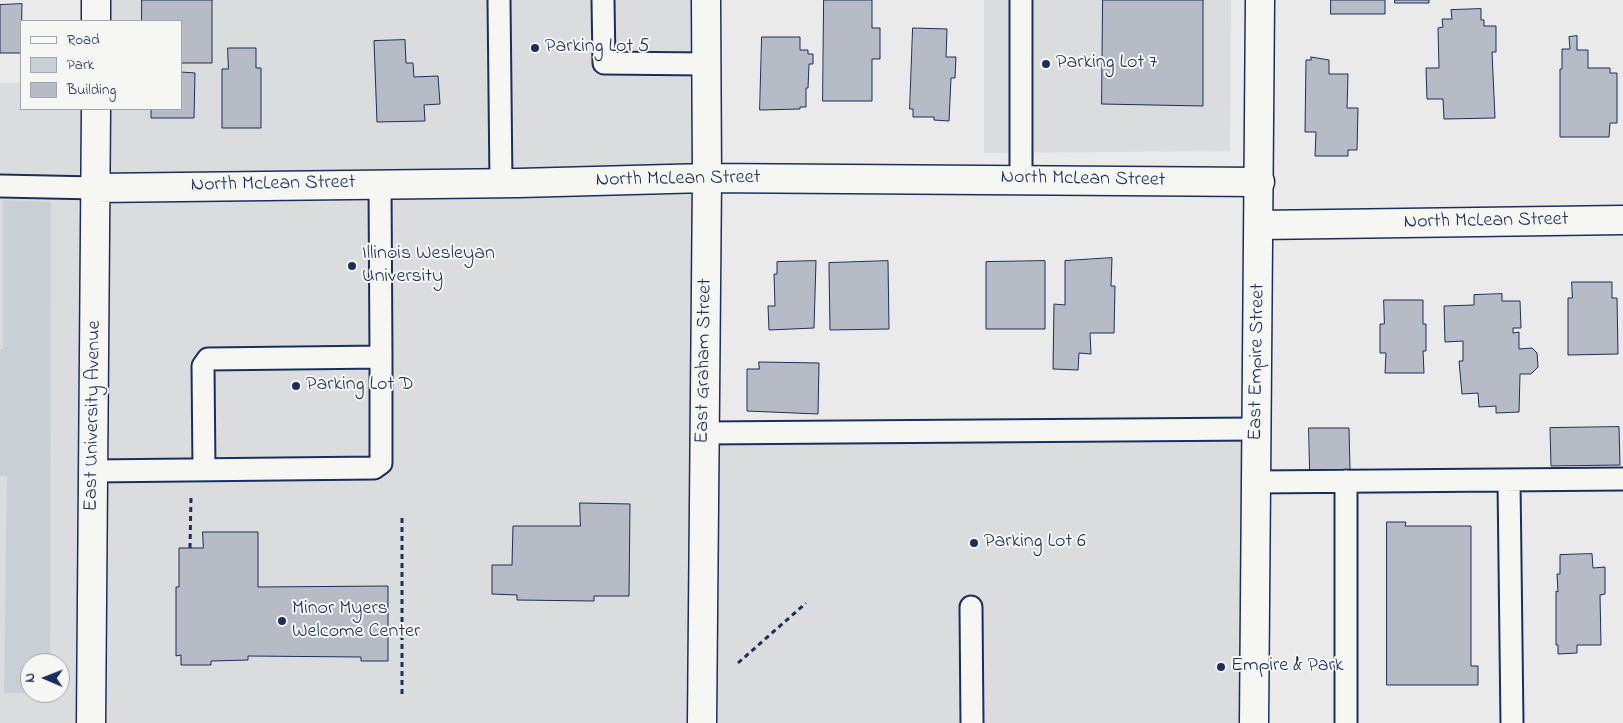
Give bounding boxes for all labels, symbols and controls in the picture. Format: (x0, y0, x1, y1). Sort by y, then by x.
legend (20, 20, 182, 110)
text: Road (67, 29, 100, 51)
place label: Parking Lot 5 (545, 36, 650, 60)
marker: Parking Lot 5 (529, 42, 541, 54)
place label: Parking Lot 7 (1056, 52, 1157, 76)
text: Park (67, 54, 94, 76)
marker: Parking Lot 7 (1040, 58, 1052, 70)
text: Building (67, 79, 116, 101)
street label: North McLean Street (595, 167, 761, 193)
street label: North McLean Street (1000, 167, 1166, 193)
street label: North McLean Street (190, 172, 356, 198)
street label: North McLean Street (1403, 209, 1569, 235)
place label: Illinois Wesleyan University (362, 243, 495, 290)
marker: Illinois Wesleyan University (346, 260, 358, 272)
street label: East Graham Street (692, 278, 718, 444)
street label: East Empire Street (1245, 283, 1271, 441)
street label: East University Avenue (80, 320, 108, 512)
place label: Parking Lot D (306, 374, 414, 398)
marker: Parking Lot D (290, 380, 302, 392)
place label: Parking Lot 6 (984, 531, 1086, 555)
marker: Parking Lot 6 (968, 537, 980, 549)
place label: Minor Myers Welcome Center (292, 598, 420, 645)
marker: Minor Myers Welcome Center (276, 615, 288, 627)
north arrow (20, 653, 70, 703)
place label: Empire & Park (1231, 655, 1344, 679)
marker: Empire & Park (1215, 661, 1227, 673)
text: N (20, 673, 41, 683)

